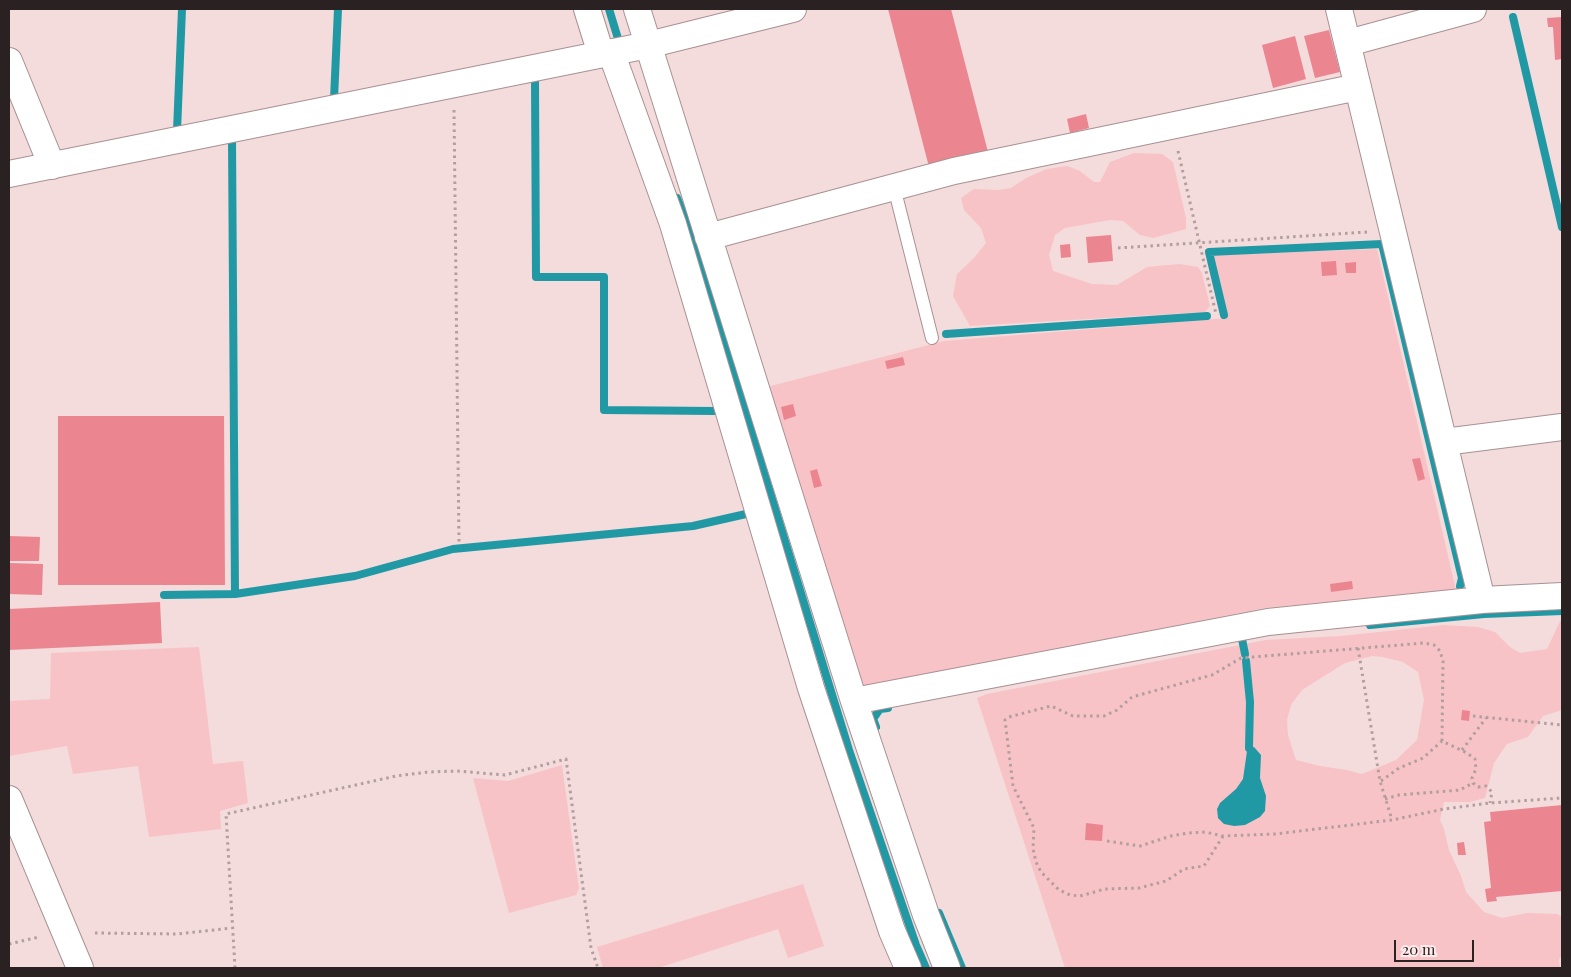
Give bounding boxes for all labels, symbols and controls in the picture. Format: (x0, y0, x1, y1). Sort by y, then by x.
scale bar (1396, 930, 1476, 962)
text: 20 m (1402, 939, 1435, 959)

